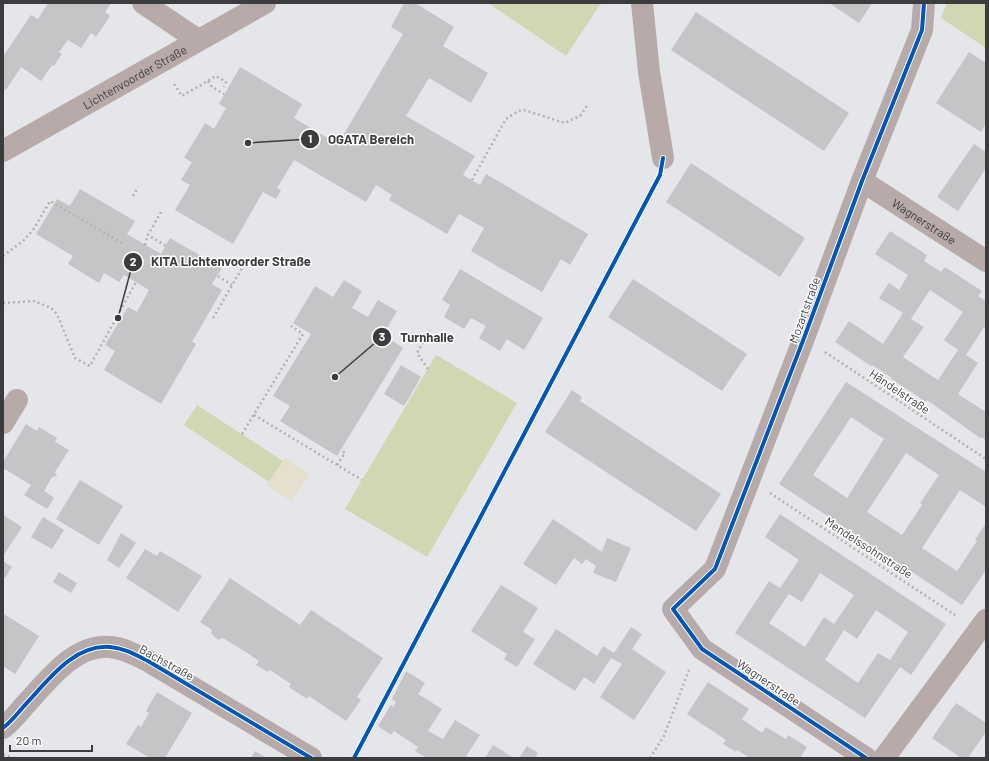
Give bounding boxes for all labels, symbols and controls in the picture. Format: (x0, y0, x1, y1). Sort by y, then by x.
street label: Lichtenvoorder Straße (80, 42, 189, 112)
callout: OGATA Bereich (300, 127, 422, 152)
text: 1 (308, 131, 312, 145)
text: OGATA Bereich (328, 131, 414, 147)
street label: Wagnerstraße (890, 195, 959, 247)
callout: KITA Lichtenvoorder Straße (123, 249, 319, 274)
text: KITA Lichtenvoorder Straße (151, 253, 311, 269)
text: 2 (130, 254, 137, 268)
street label: Mozartstraße (786, 275, 822, 345)
callout: Turnhalle (372, 325, 462, 350)
text: 3 (379, 329, 385, 343)
text: Turnhalle (400, 329, 454, 345)
street label: Händelstraße (867, 366, 933, 416)
street label: Mendelssohnstraße (823, 513, 915, 581)
street label: Bachstraße (137, 641, 197, 683)
street label: Wagnerstraße (735, 656, 803, 708)
scale bar (10, 727, 92, 753)
text: 20 m (16, 733, 42, 747)

